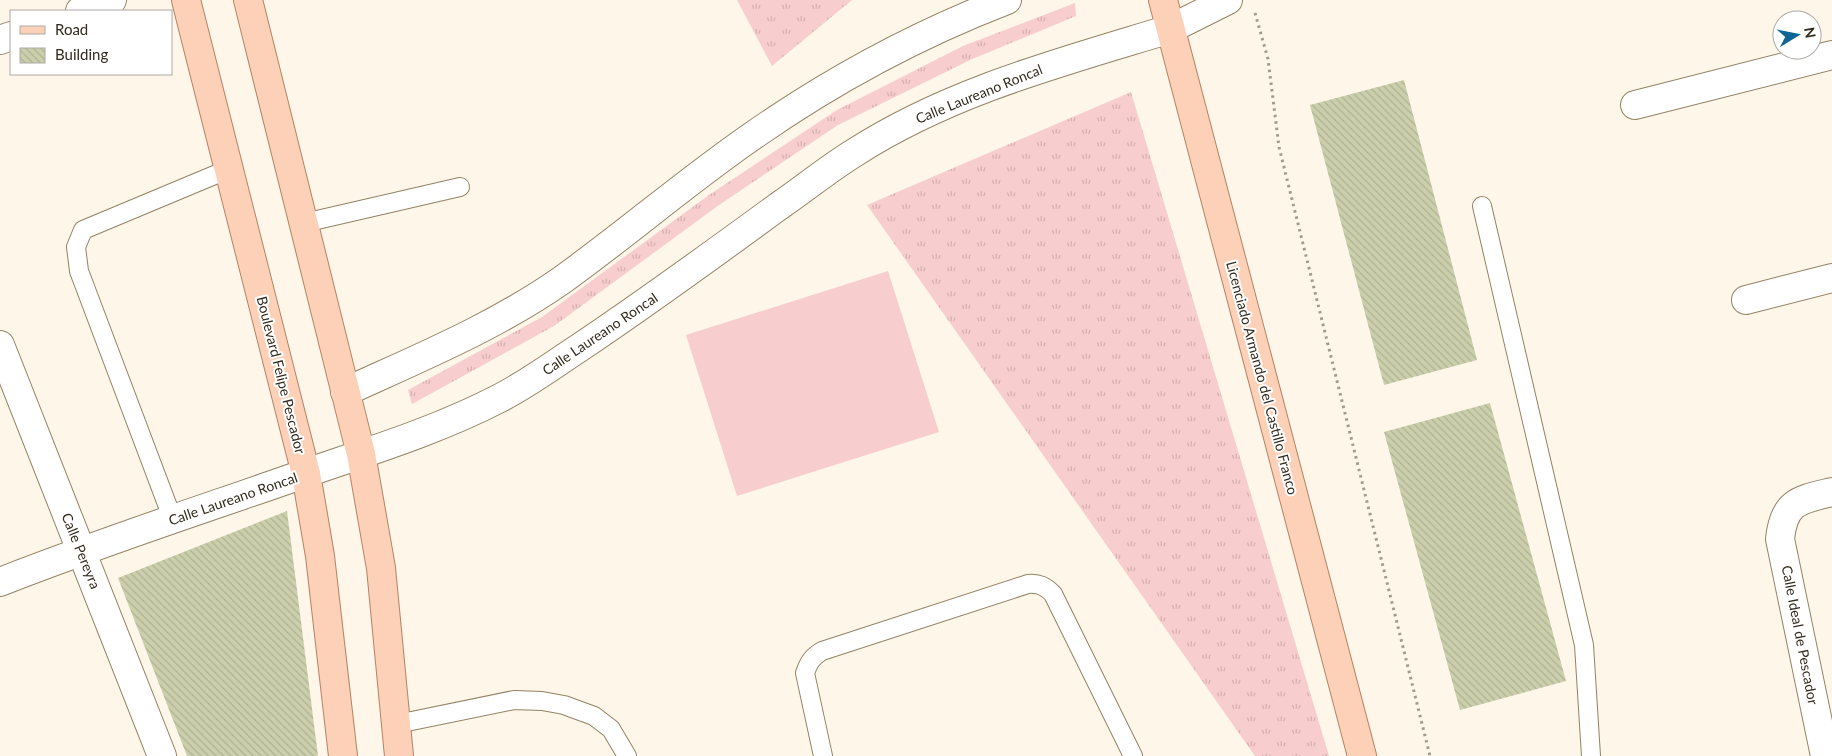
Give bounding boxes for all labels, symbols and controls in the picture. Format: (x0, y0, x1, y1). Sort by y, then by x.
legend (10, 10, 172, 75)
north arrow (1772, 10, 1822, 60)
text: Road (55, 20, 88, 38)
text: N (1801, 26, 1820, 39)
text: Building (55, 45, 108, 63)
street label: Calle Laureano Roncal (913, 60, 1045, 127)
street label: Licenciado Armando del Castillo Franco (1223, 259, 1302, 497)
street label: Calle Laureano Roncal (539, 289, 661, 378)
street label: Boulevard Felipe Pescador (254, 294, 309, 455)
street label: Calle Laureano Roncal (166, 468, 300, 529)
street label: Calle Pereyra (59, 510, 104, 591)
street label: Calle Ideal de Pescador (1779, 564, 1822, 706)

